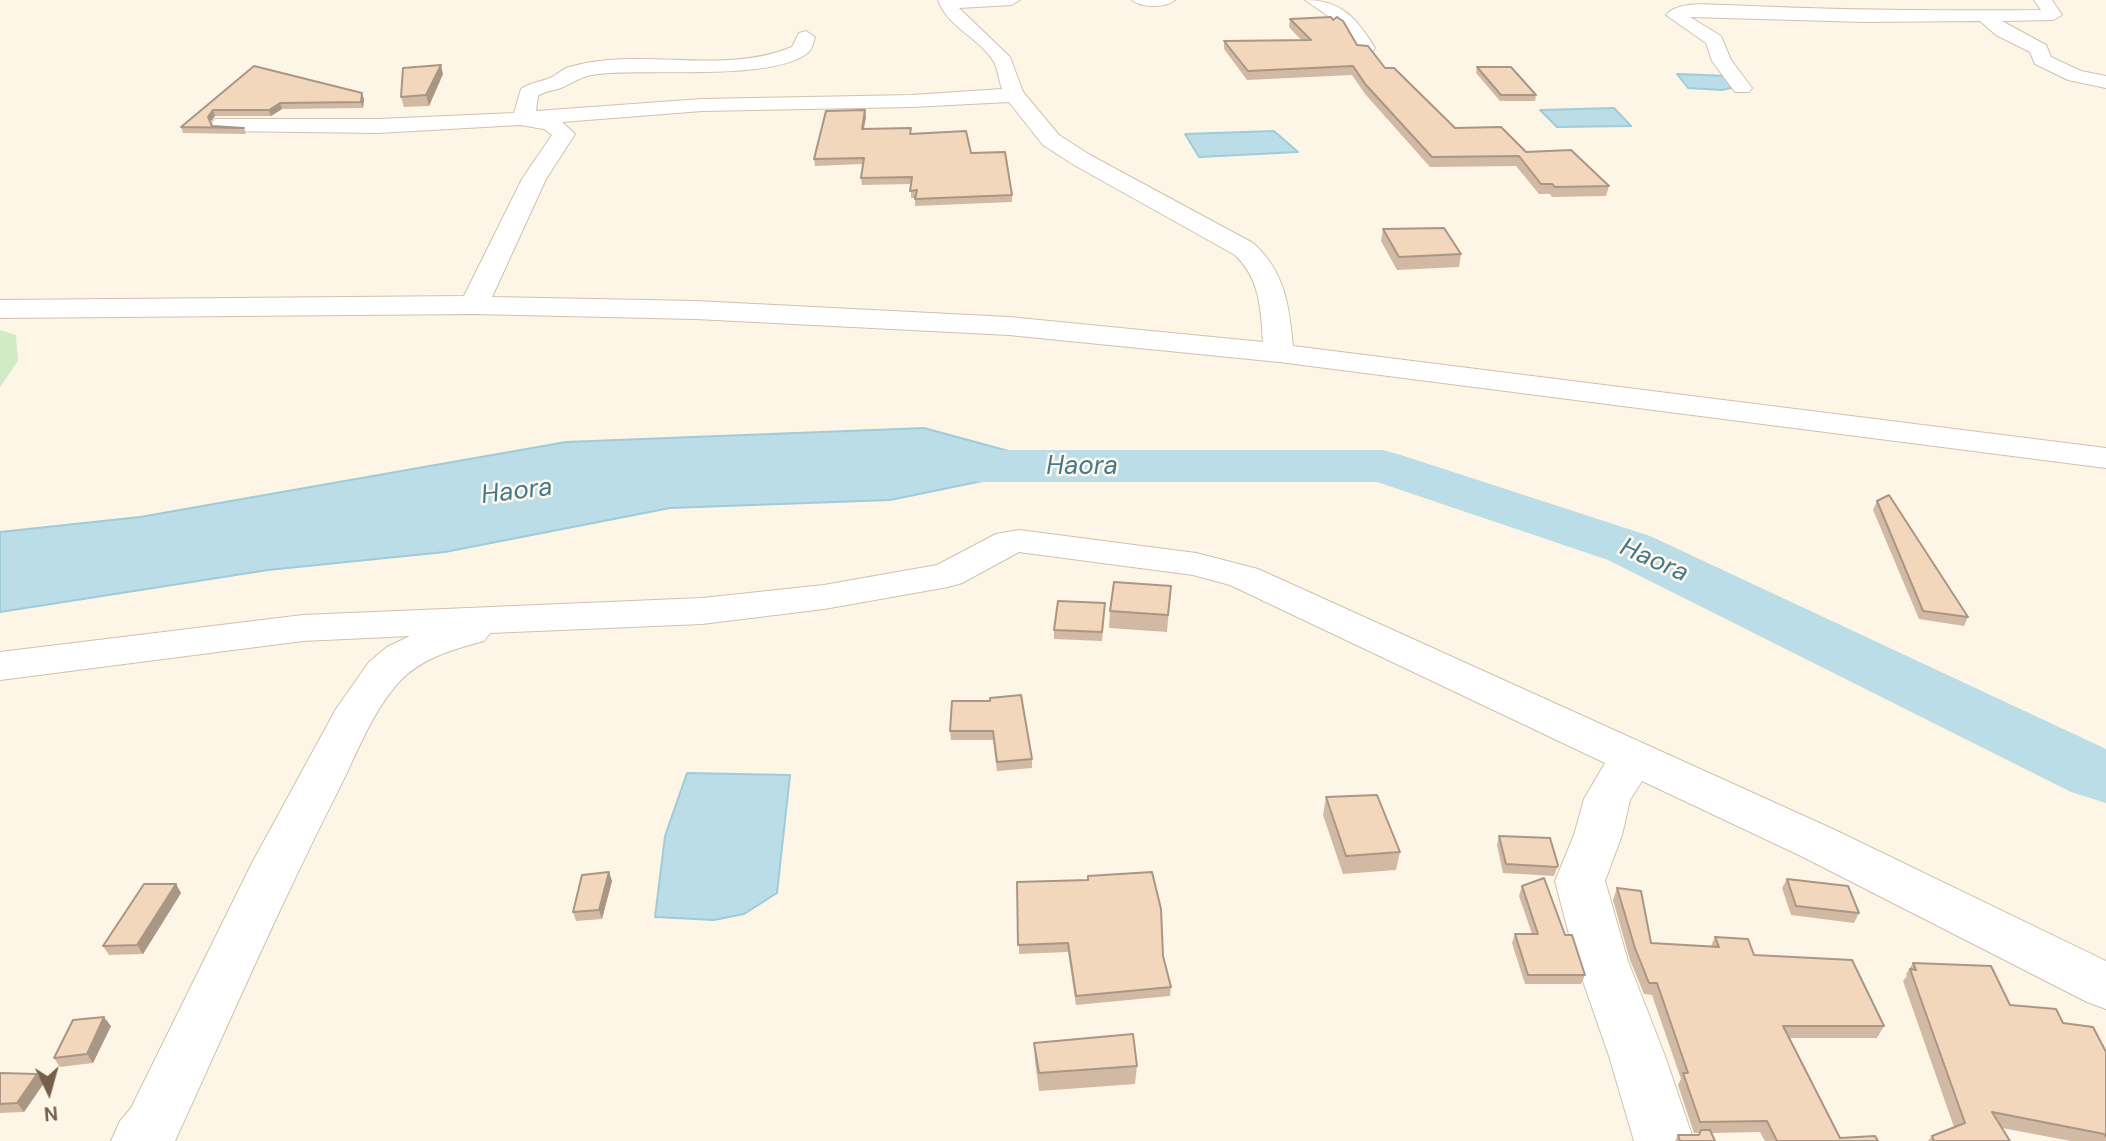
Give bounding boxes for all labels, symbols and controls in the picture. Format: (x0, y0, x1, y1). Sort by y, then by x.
water label: Haora (1046, 451, 1118, 483)
water label: Haora (480, 472, 554, 512)
water label: Haora (1615, 532, 1693, 590)
north arrow (14, 1057, 84, 1127)
text: N (43, 1100, 59, 1126)

